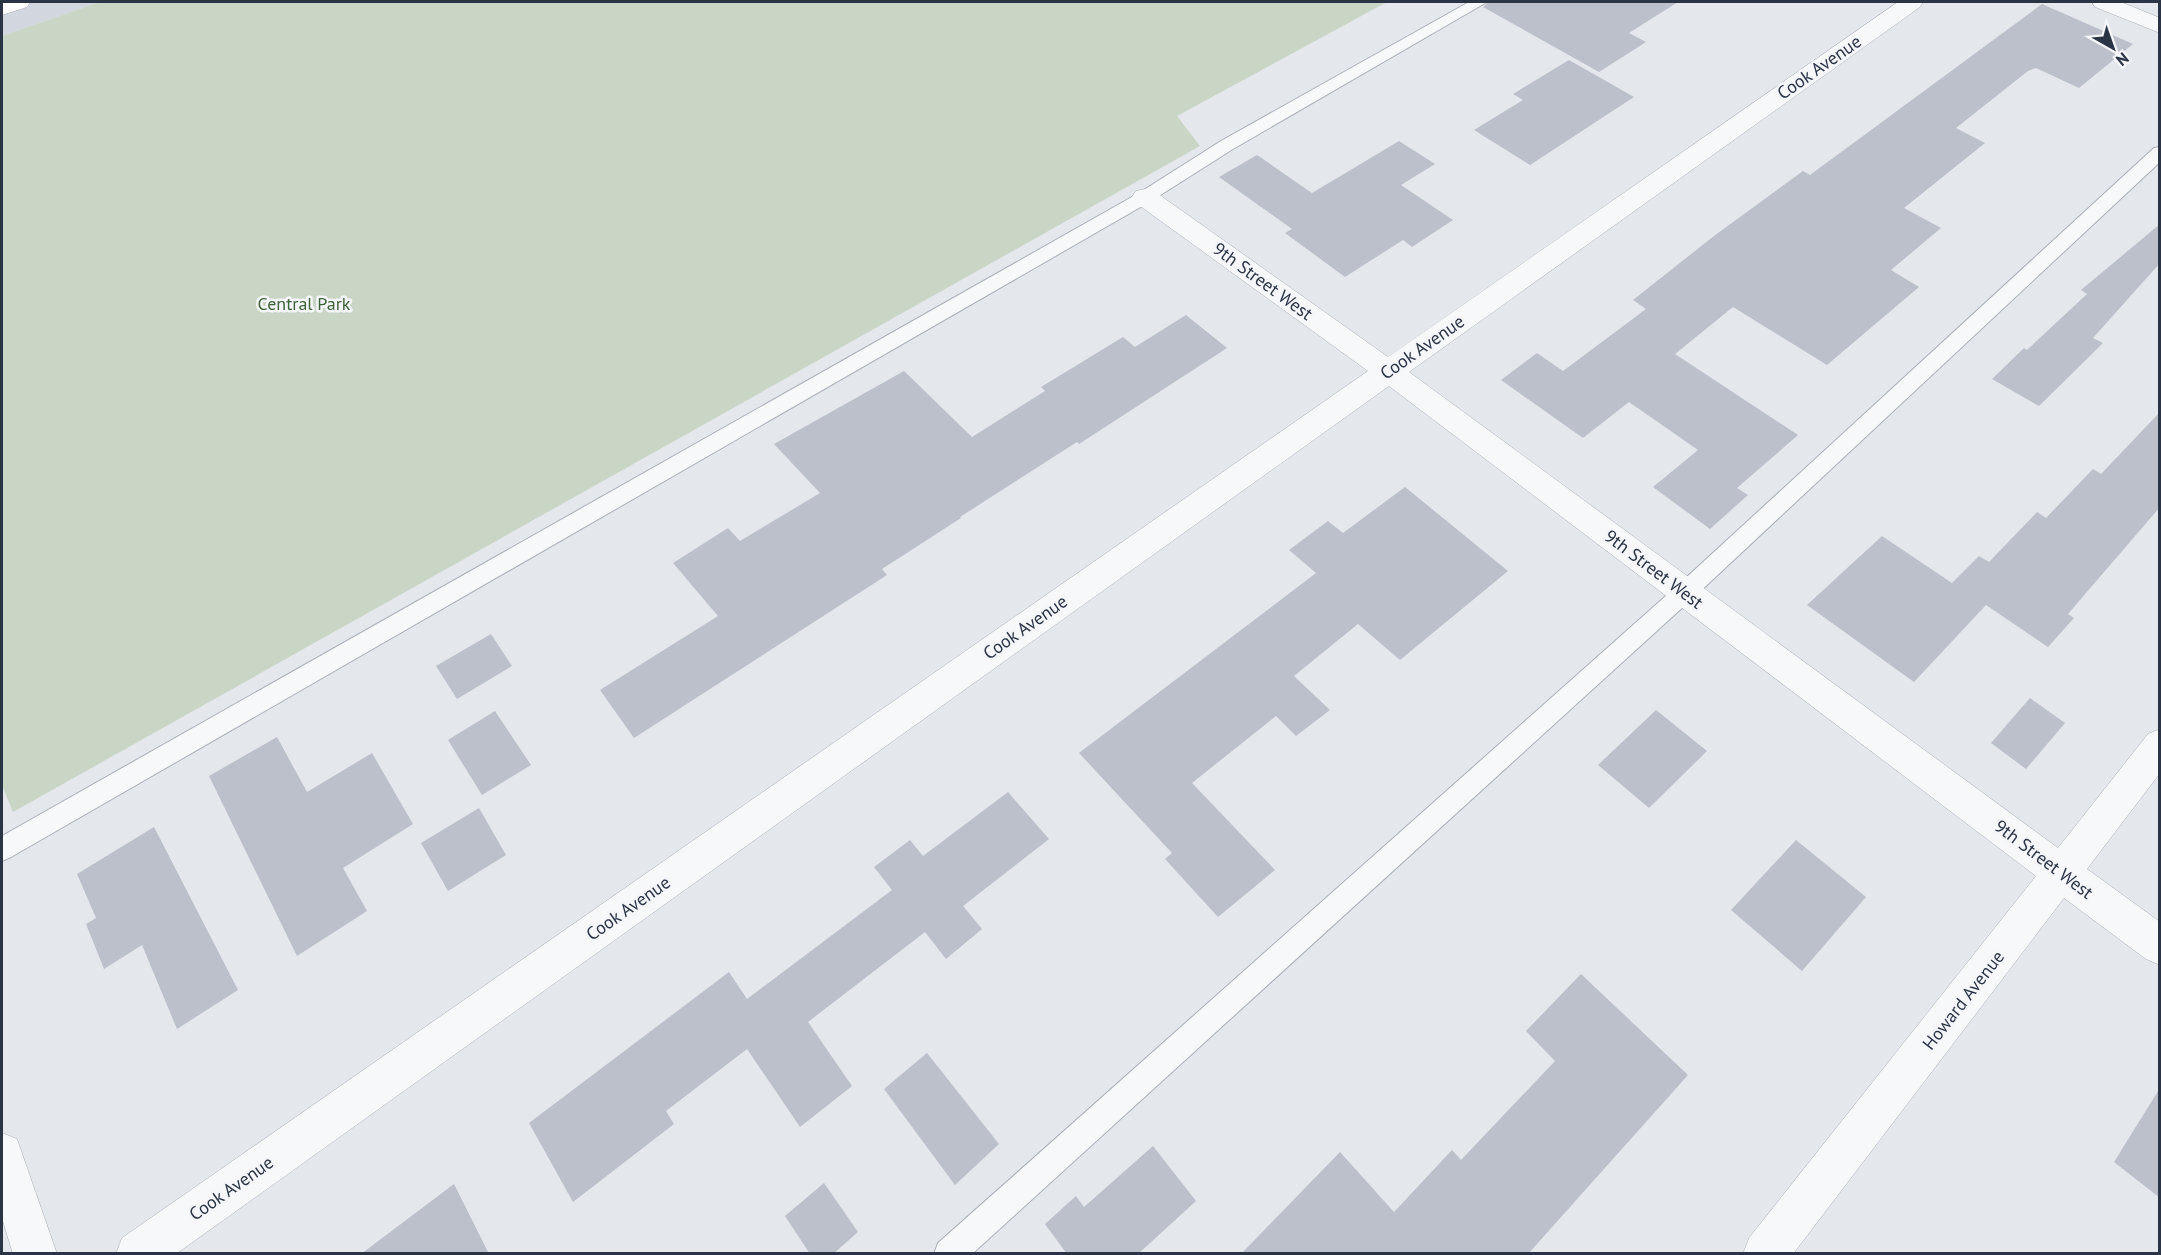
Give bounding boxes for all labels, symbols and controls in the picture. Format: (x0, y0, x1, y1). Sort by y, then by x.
north arrow (2083, 18, 2143, 78)
street label: Cook Avenue (1772, 30, 1866, 104)
text: N (2112, 48, 2133, 71)
street label: 9th Street West (1209, 237, 1317, 325)
park label: Central Park (258, 292, 351, 315)
street label: Cook Avenue (1375, 310, 1469, 384)
street label: 9th Street West (1600, 524, 1708, 614)
street label: Cook Avenue (978, 590, 1072, 664)
street label: 9th Street West (1990, 814, 2098, 904)
street label: Cook Avenue (581, 871, 675, 945)
street label: Howard Avenue (1917, 946, 2009, 1054)
street label: Cook Avenue (184, 1151, 278, 1225)

